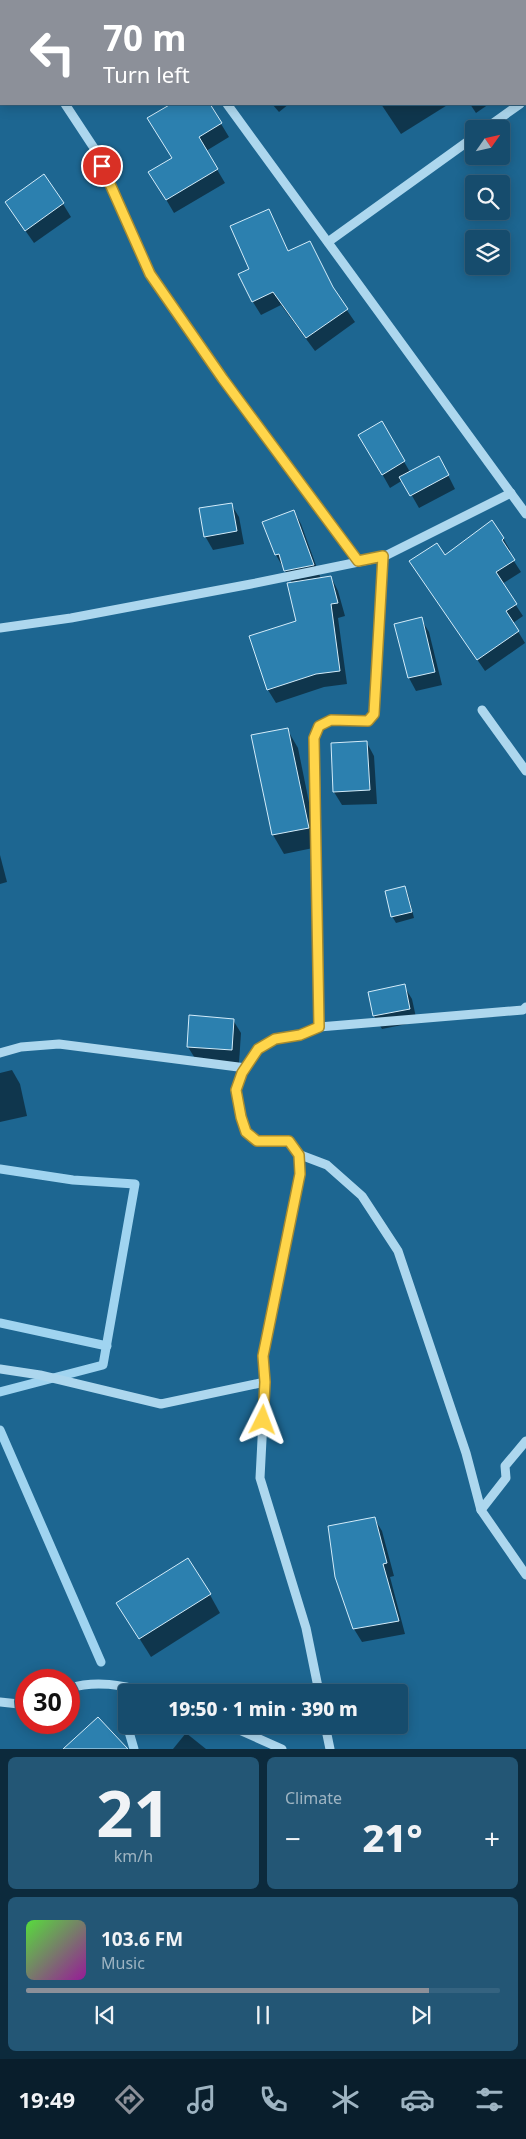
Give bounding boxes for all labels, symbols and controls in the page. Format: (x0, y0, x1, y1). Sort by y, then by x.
text: 70 m (103, 14, 186, 61)
icon: left (20, 20, 85, 85)
text: Turn left (103, 59, 190, 89)
north arrow (465, 120, 510, 165)
map controls (465, 120, 510, 275)
pin (81, 145, 123, 187)
icon: arrive (88, 152, 116, 180)
button: search (465, 175, 510, 220)
button: layers (465, 230, 510, 275)
position arrow (236, 1393, 288, 1445)
speed limit sign: 30 (15, 1669, 80, 1734)
text: 19:50 · 1 min · 390 m (168, 1696, 358, 1722)
text: 21 (96, 1768, 171, 1856)
text: Climate (285, 1787, 342, 1809)
text: 21° (362, 1811, 423, 1863)
text: − (285, 1819, 301, 1857)
text: + (484, 1819, 500, 1857)
text: km/h (114, 1845, 153, 1867)
text: 103.6 FM (101, 1926, 183, 1952)
text: Music (101, 1952, 145, 1974)
icon: previous (91, 2001, 119, 2029)
icon: pause (249, 2001, 277, 2029)
icon: next (407, 2001, 435, 2029)
icon: directions (112, 2082, 147, 2117)
icon: music (184, 2082, 219, 2117)
icon: phone (256, 2082, 291, 2117)
icon: climate (328, 2082, 363, 2117)
icon: car (400, 2082, 435, 2117)
icon: filters (472, 2082, 507, 2117)
text: 19:49 (19, 2084, 75, 2114)

